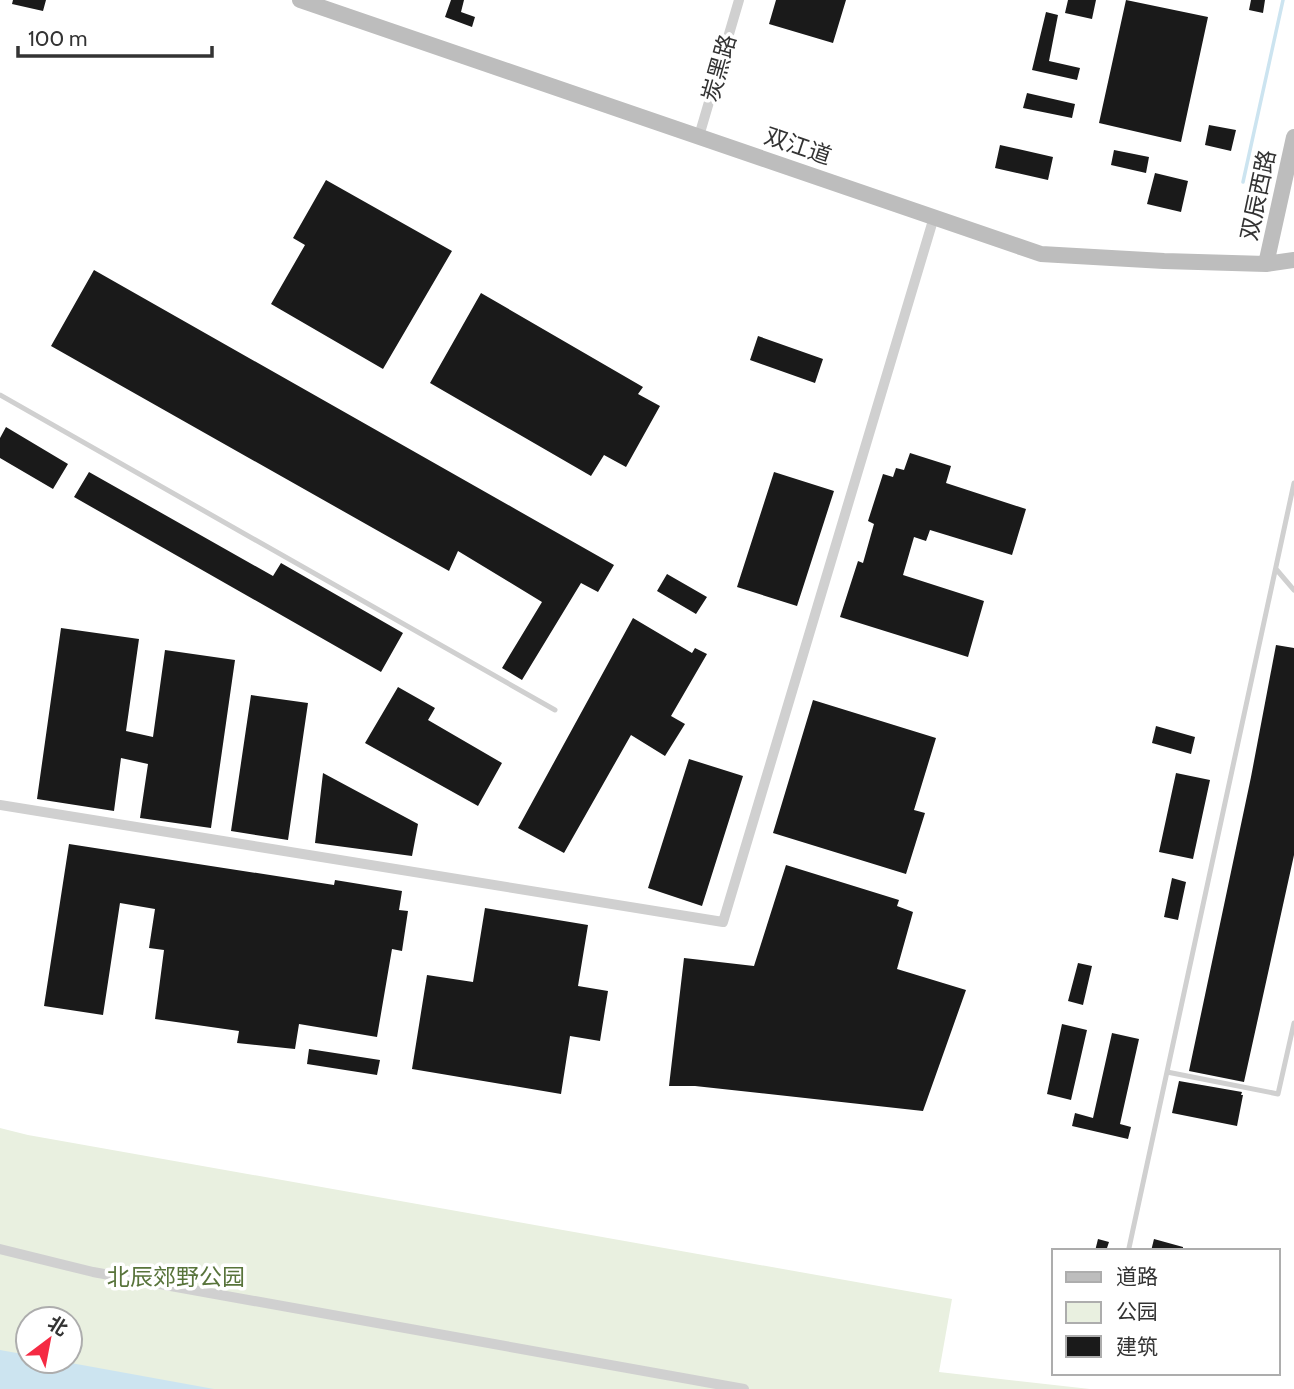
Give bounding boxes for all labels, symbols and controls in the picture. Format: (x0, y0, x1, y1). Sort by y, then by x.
scale bar (18, 14, 212, 58)
text: 100 m (28, 26, 87, 51)
street label: 炭黑路 (696, 31, 742, 105)
street label: 双江道 (761, 122, 835, 170)
street label: 双辰西路 (1235, 147, 1281, 243)
legend (1052, 1249, 1280, 1375)
park label: 北辰郊野公园 (107, 1263, 245, 1291)
text: 道路 (1116, 1264, 1158, 1289)
text: 公园 (1116, 1299, 1158, 1324)
north arrow (14, 1305, 84, 1375)
text: 北 (44, 1311, 72, 1341)
text: 建筑 (1116, 1334, 1158, 1359)

